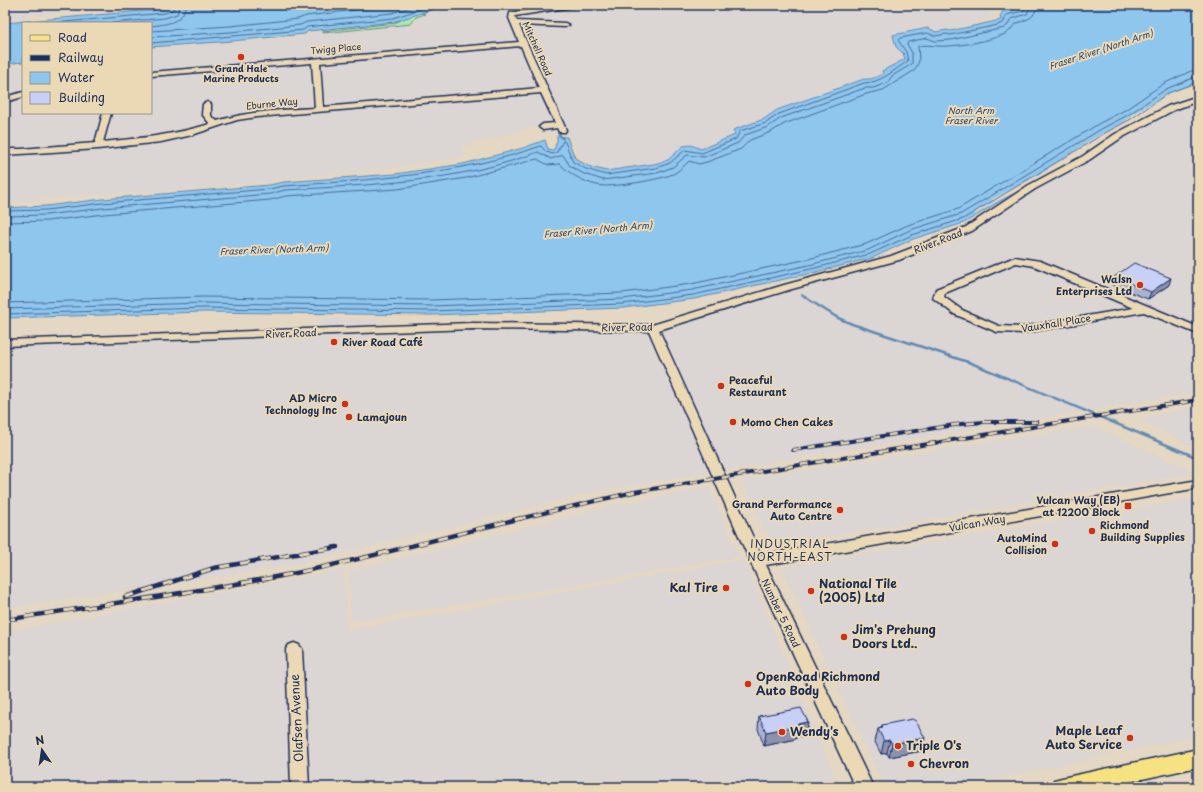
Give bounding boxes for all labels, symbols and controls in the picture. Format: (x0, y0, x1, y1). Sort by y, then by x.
street label: Mitchell Road (520, 19, 556, 78)
legend (22, 22, 152, 114)
water label: Fraser River (North Arm) (1047, 25, 1155, 73)
text: Road (58, 28, 87, 46)
street label: Twigg Place (310, 39, 362, 57)
text: Railway (58, 48, 104, 66)
marker: Grand Hale Marine Products (236, 52, 246, 62)
place label: Grand Hale Marine Products (203, 61, 279, 85)
text: Water (58, 68, 95, 86)
text: Building (58, 88, 105, 106)
street label: Eburne Way (245, 93, 299, 113)
water label: North Arm Fraser River (945, 103, 999, 127)
water label: Fraser River (North Arm) (543, 217, 653, 241)
street label: River Road (911, 224, 965, 257)
water label: Fraser River (North Arm) (219, 240, 329, 258)
place label: Walsn Enterprises Ltd (1056, 271, 1132, 298)
marker: Walsn Enterprises Ltd (1135, 280, 1145, 290)
street label: Vauxhall Place (1020, 310, 1092, 335)
street label: River Road (601, 319, 653, 334)
street label: River Road (265, 324, 317, 341)
place label: River Road Café (342, 334, 423, 349)
marker: River Road Café (329, 337, 339, 347)
place label: Peaceful Restaurant (729, 372, 787, 399)
marker: Peaceful Restaurant (716, 381, 726, 391)
place label: AD Micro Technology Inc (265, 390, 337, 418)
marker: AD Micro Technology Inc (340, 399, 350, 409)
place label: Lamajoun (357, 409, 407, 424)
marker: Lamajoun (344, 412, 354, 422)
place label: Momo Chen Cakes (741, 414, 833, 429)
marker: Momo Chen Cakes (728, 417, 738, 427)
place label: Vulcan Way (EB) at 12200 Block (1037, 492, 1120, 519)
place label: Grand Performance Auto Centre (732, 496, 833, 523)
marker: Vulcan Way (EB) at 12200 Block (1123, 501, 1133, 511)
marker: Grand Performance Auto Centre (835, 505, 845, 515)
street label: Vulcan Way (948, 510, 1007, 535)
place label: Richmond Building Supplies (1100, 517, 1185, 544)
marker: Richmond Building Supplies (1087, 526, 1097, 536)
place label: AutoMind Collision (997, 530, 1047, 557)
district label: INDUSTRIAL NORTH-EAST (747, 535, 833, 565)
marker: AutoMind Collision (1050, 539, 1060, 549)
place label: National Tile (2005) Ltd (819, 574, 897, 606)
street label: Number 5 Road (758, 576, 805, 650)
place label: Kal Tire (669, 578, 718, 596)
marker: Kal Tire (721, 583, 731, 593)
marker: National Tile (2005) Ltd (806, 586, 816, 596)
place label: Jim's Prehung Doors Ltd.. (852, 620, 936, 652)
marker: Jim's Prehung Doors Ltd.. (839, 632, 849, 642)
place label: OpenRoad Richmond Auto Body (756, 667, 881, 699)
street label: Olafsen Avenue (285, 673, 307, 762)
marker: OpenRoad Richmond Auto Body (743, 679, 753, 689)
place label: Maple Leaf Auto Service (1045, 721, 1123, 753)
place label: Wendy's (790, 722, 839, 740)
marker: Wendy's (777, 727, 787, 737)
north arrow (22, 730, 62, 770)
text: N (33, 730, 46, 749)
marker: Maple Leaf Auto Service (1125, 733, 1135, 743)
place label: Triple O's (906, 736, 962, 754)
marker: Triple O's (893, 741, 903, 751)
place label: Chevron (919, 754, 969, 772)
marker: Chevron (906, 759, 916, 769)

